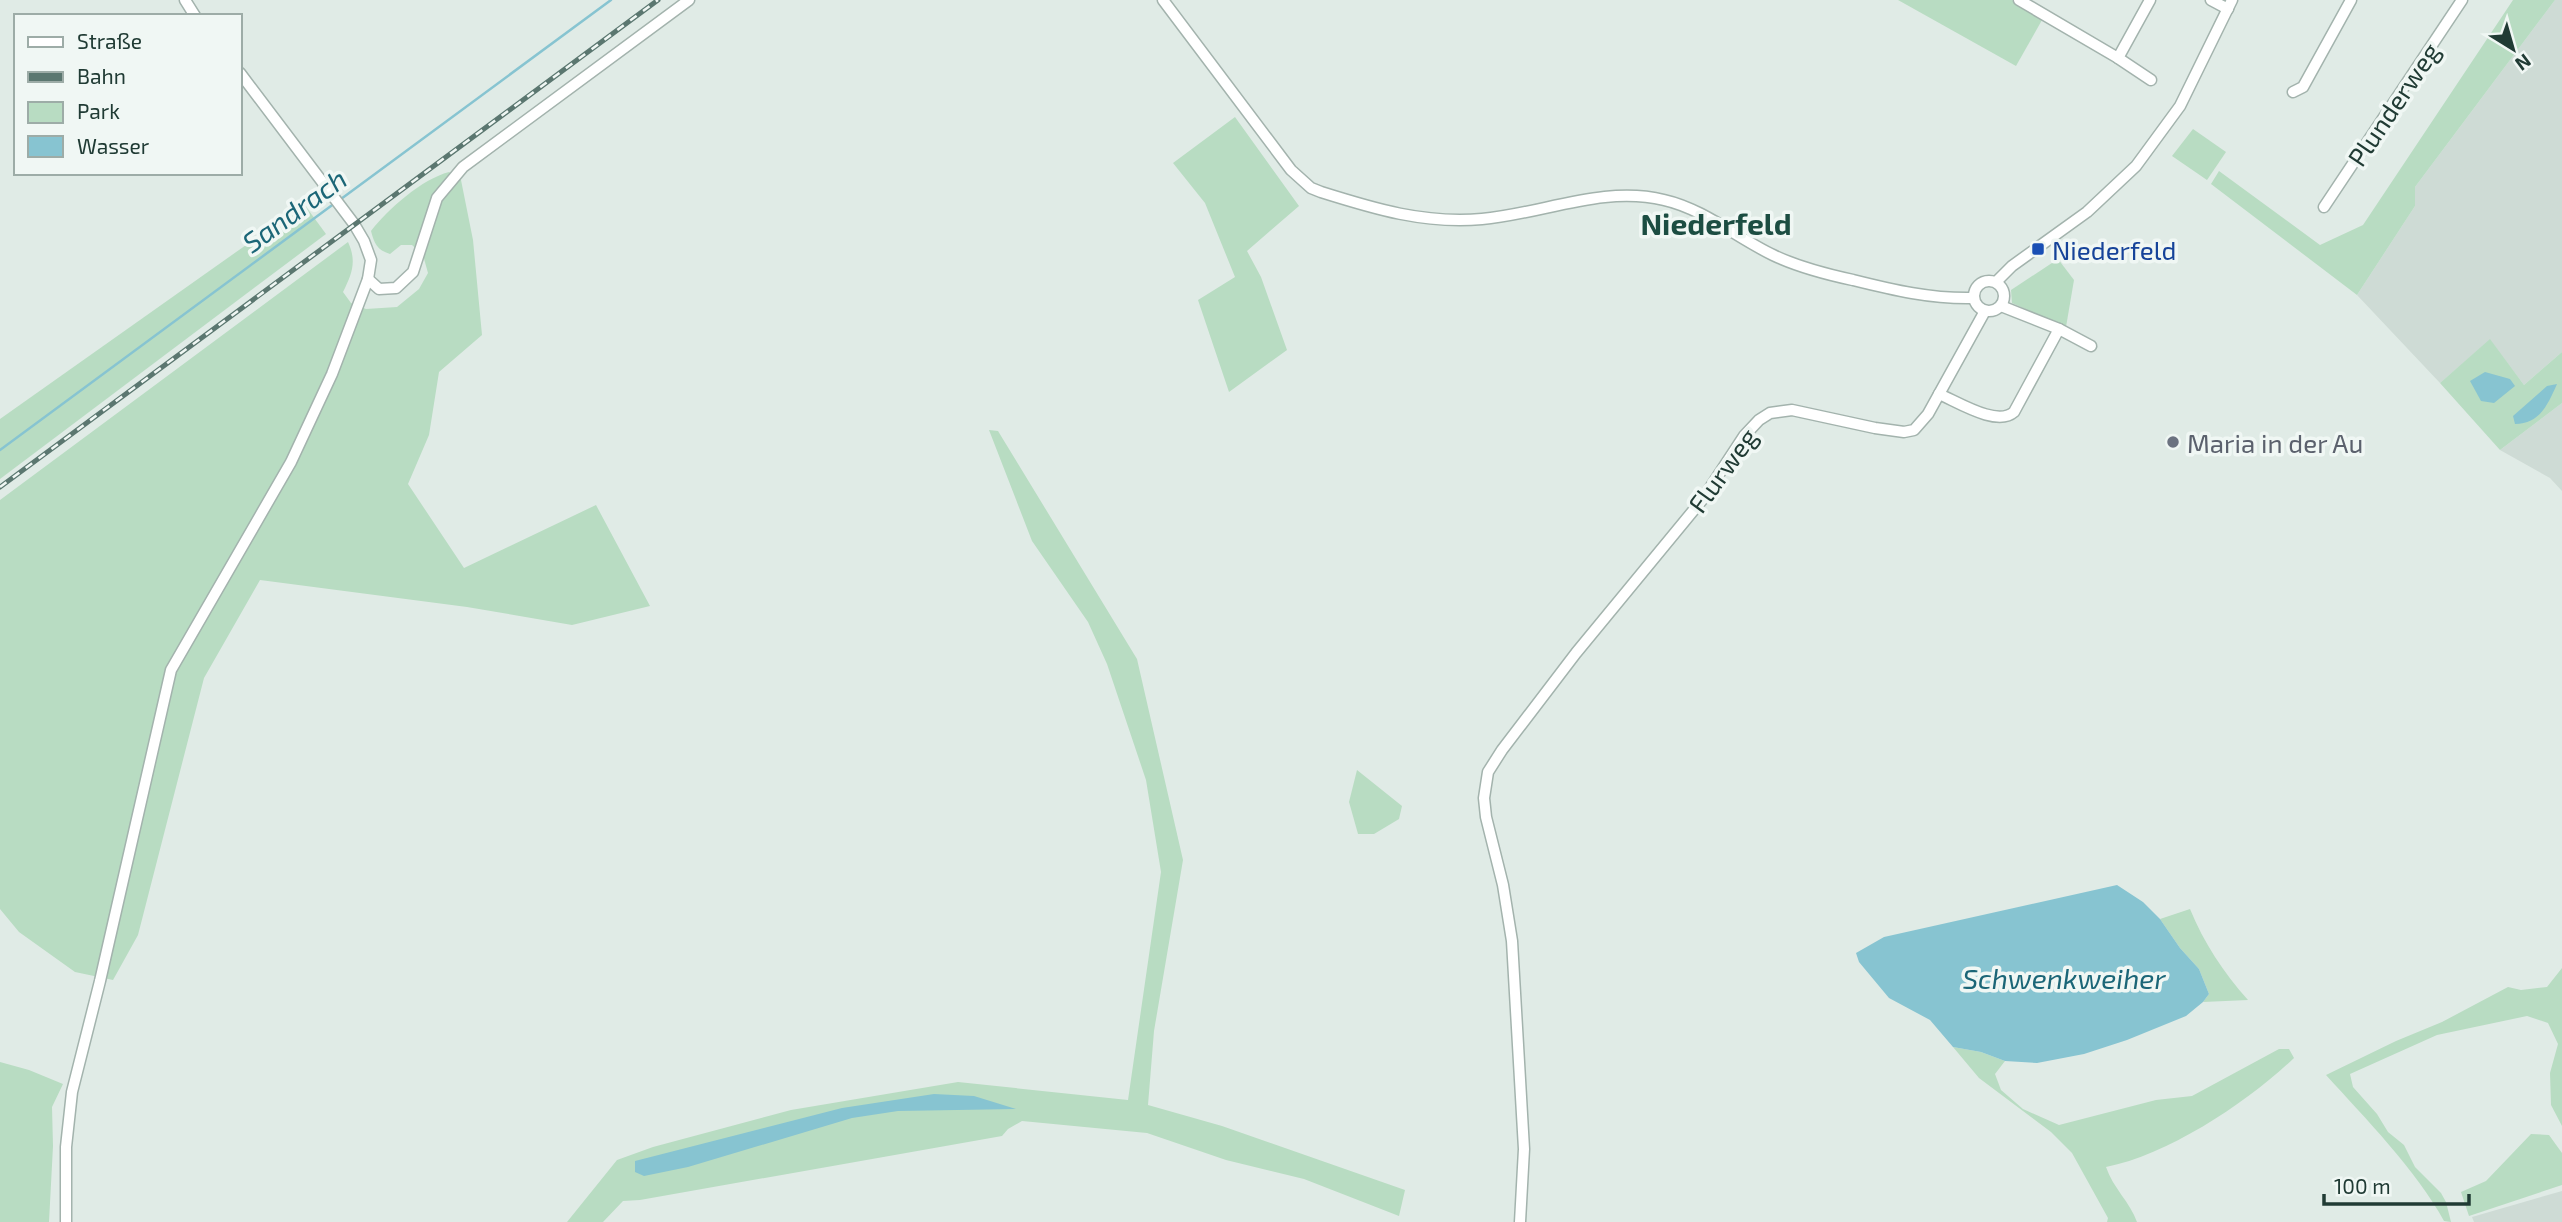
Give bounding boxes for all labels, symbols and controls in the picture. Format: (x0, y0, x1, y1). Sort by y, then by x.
legend (14, 14, 242, 175)
north arrow (2478, 14, 2548, 84)
text: Straße (77, 28, 142, 53)
street label: Plunderweg (2340, 36, 2446, 172)
text: N (2511, 50, 2536, 76)
text: Bahn (77, 63, 126, 88)
text: Park (77, 98, 120, 123)
text: Wasser (77, 133, 150, 158)
water label: Sandrach (235, 161, 353, 259)
district label: Niederfeld (1640, 205, 1792, 241)
place label: Niederfeld (2052, 234, 2176, 265)
marker: Niederfeld (2030, 241, 2046, 257)
street label: Flurweg (1681, 422, 1763, 518)
place label: Maria in der Au (2187, 427, 2363, 458)
marker: Maria in der Au (2165, 434, 2181, 450)
water label: Schwenkweiher (1962, 961, 2166, 995)
scale bar (2324, 1162, 2469, 1206)
text: 100 m (2334, 1173, 2391, 1198)

